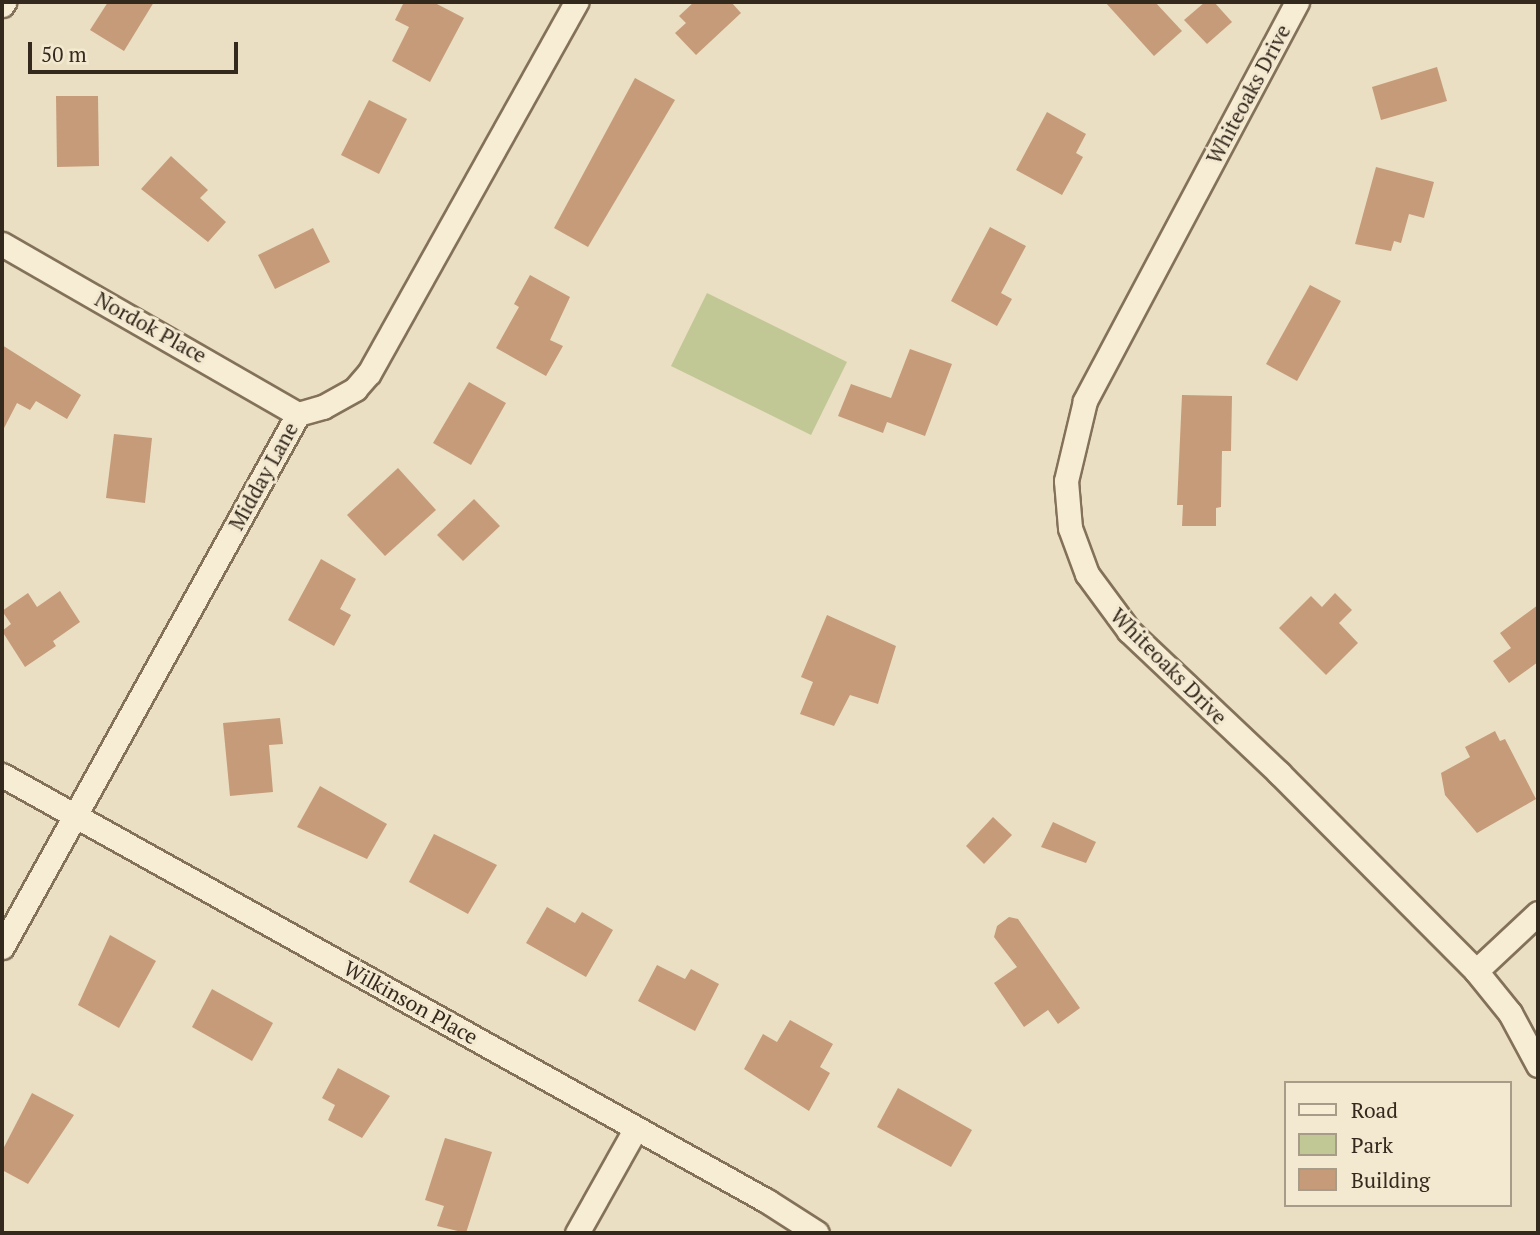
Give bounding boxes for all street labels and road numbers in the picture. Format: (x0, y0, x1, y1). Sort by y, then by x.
street label: Whiteoaks Drive (1201, 20, 1295, 168)
street label: Nordok Place (91, 286, 211, 368)
street label: Midday Lane (223, 418, 303, 534)
street label: Whiteoaks Drive (1106, 603, 1232, 729)
street label: Wilkinson Place (339, 955, 483, 1049)

